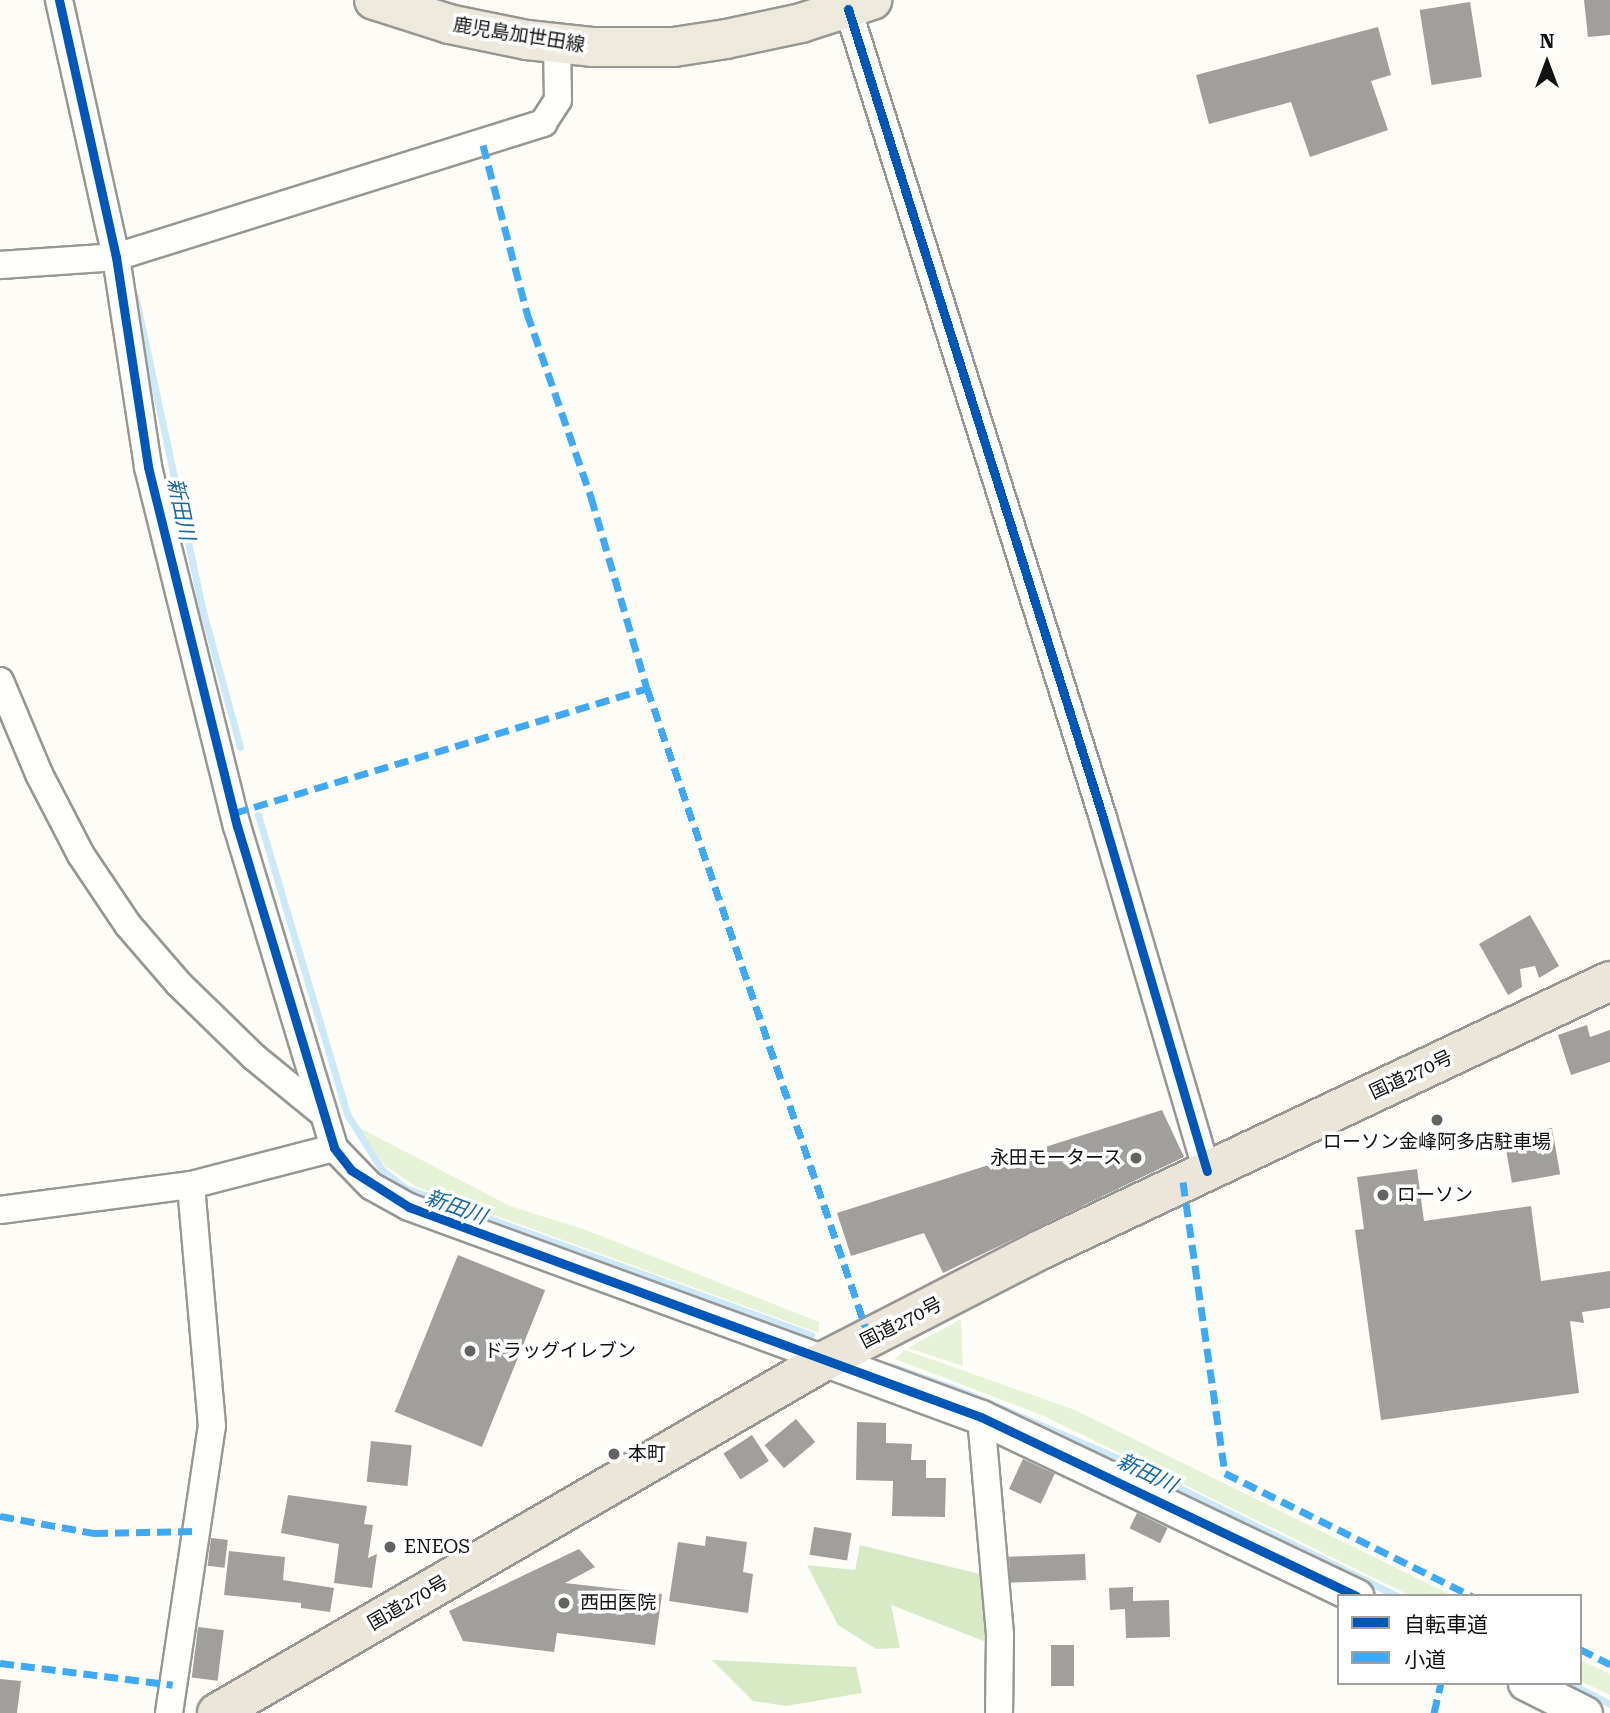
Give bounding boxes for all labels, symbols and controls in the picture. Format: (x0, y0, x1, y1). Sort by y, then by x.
street label: 鹿児島加世田線 (452, 13, 586, 57)
north arrow (1512, 28, 1582, 98)
text: N (1540, 30, 1554, 53)
water label: 新田川 (162, 476, 200, 542)
street label: 国道270号 (1366, 1046, 1456, 1104)
marker: ローソン金峰阿多店駐車場 (1429, 1112, 1445, 1128)
place label: ローソン金峰阿多店駐車場 (1323, 1131, 1551, 1153)
place label: 永田モータース (989, 1147, 1122, 1169)
marker: 永田モータース (1128, 1150, 1144, 1166)
water label: 新田川 (422, 1184, 490, 1230)
place label: ローソン (1397, 1184, 1473, 1206)
marker: ローソン (1375, 1187, 1391, 1203)
street label: 国道270号 (856, 1293, 946, 1353)
place label: ドラッグイレブン (484, 1340, 636, 1362)
marker: ドラッグイレブン (462, 1343, 478, 1359)
place label: 本町 (628, 1443, 666, 1465)
marker: 本町 (606, 1446, 622, 1462)
water label: 新田川 (1113, 1448, 1181, 1498)
place label: ENEOS (404, 1536, 470, 1558)
marker: ENEOS (382, 1539, 398, 1555)
street label: 国道270号 (364, 1571, 452, 1635)
place label: 西田医院 (580, 1592, 656, 1614)
marker: 西田医院 (554, 1593, 574, 1613)
legend (1337, 1594, 1582, 1685)
text: 自転車道 (1404, 1613, 1488, 1637)
text: 小道 (1404, 1648, 1446, 1672)

